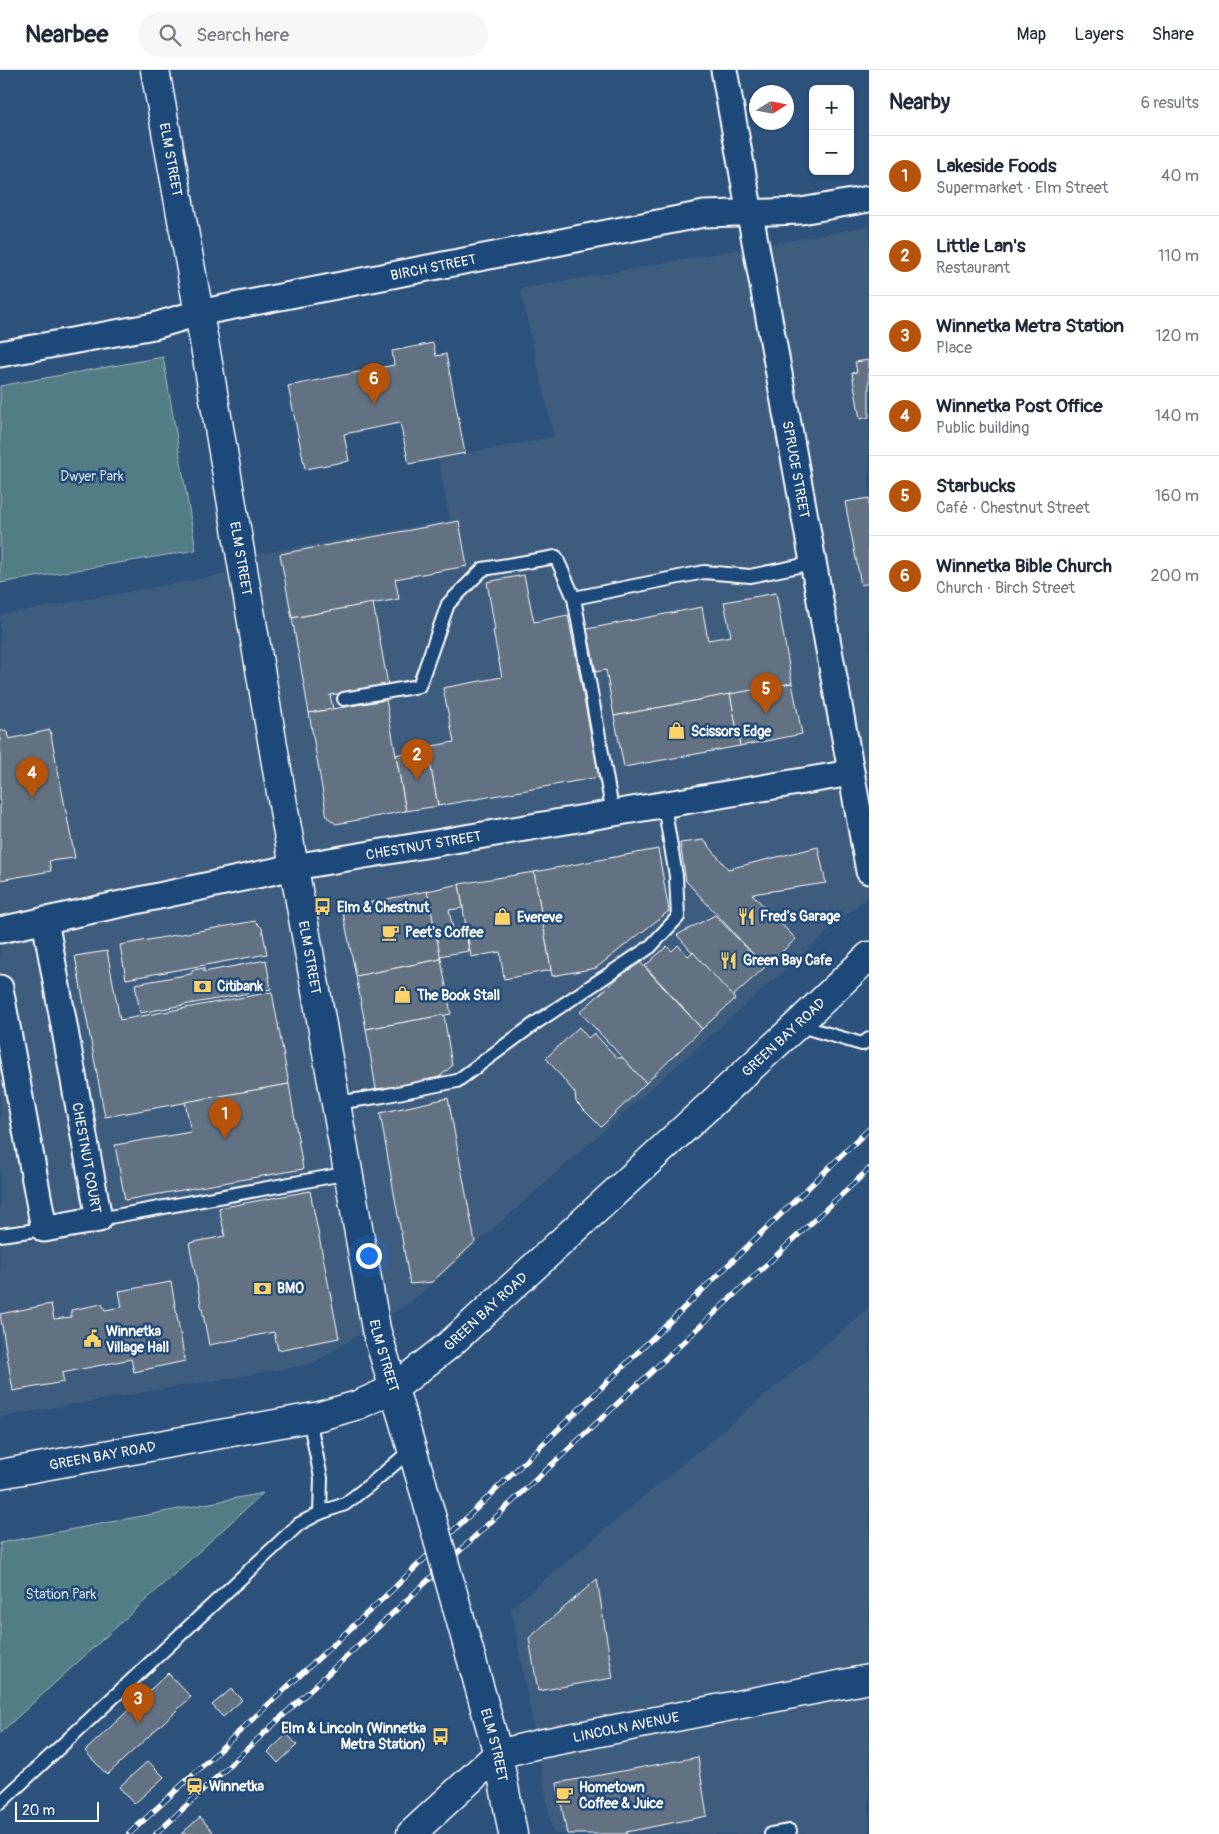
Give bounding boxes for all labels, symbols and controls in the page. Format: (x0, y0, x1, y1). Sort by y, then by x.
search box (138, 12, 488, 57)
text: Nearbee (25, 20, 108, 49)
icon: search (156, 21, 184, 49)
text: Search here (196, 23, 289, 47)
text: Map (1017, 23, 1046, 46)
text: Layers (1074, 23, 1124, 46)
text: Share (1152, 23, 1194, 46)
north arrow (749, 85, 794, 130)
map controls (809, 85, 854, 175)
button: + (809, 85, 854, 130)
text: Nearby (889, 89, 950, 116)
text: 6 results (1141, 93, 1199, 113)
street label: ELM STREET (156, 121, 186, 198)
button: − (809, 130, 854, 175)
text: Lakeside Foods (936, 154, 1056, 178)
text: 1 (902, 166, 908, 186)
text: 40 m (1161, 166, 1199, 186)
text: Supermarket · Elm Street (936, 178, 1108, 198)
text: Little Lan's (936, 234, 1025, 258)
text: 2 (901, 246, 909, 266)
text: 110 m (1158, 246, 1199, 266)
street label: BIRCH STREET (389, 251, 478, 284)
text: Restaurant (936, 258, 1010, 278)
text: Winnetka Metra Station (936, 314, 1124, 338)
text: 3 (901, 326, 909, 346)
text: 120 m (1155, 326, 1199, 346)
text: Place (936, 338, 972, 358)
pin: 6 (358, 363, 390, 404)
text: Winnetka Post Office (936, 394, 1103, 418)
text: 4 (900, 406, 910, 426)
text: 140 m (1155, 406, 1199, 426)
text: Public building (936, 418, 1029, 438)
street label: SPRUCE STREET (779, 420, 813, 520)
park label: Dwyer Park (60, 468, 124, 485)
text: Starbucks (936, 474, 1015, 498)
text: 5 (901, 486, 909, 506)
text: 160 m (1155, 486, 1199, 506)
text: Café · Chestnut Street (936, 498, 1090, 518)
street label: ELM STREET (226, 520, 255, 597)
text: Winnetka Bible Church (936, 554, 1112, 578)
text: 6 (900, 566, 910, 586)
text: 200 m (1151, 566, 1199, 586)
text: Church · Birch Street (936, 578, 1075, 598)
pin: 5 (750, 673, 782, 714)
shop icon: Scissors Edge (667, 721, 687, 741)
place label: Scissors Edge (691, 723, 772, 740)
pin: 2 (401, 739, 433, 780)
pin: 4 (16, 757, 48, 798)
street label: CHESTNUT STREET (365, 828, 483, 864)
bus stop icon: Elm & Chestnut (313, 897, 333, 917)
place label: Elm & Chestnut (337, 899, 430, 916)
restaurant icon: Fred's Garage (736, 906, 756, 926)
shop icon: Evereve (493, 907, 513, 927)
place label: Fred's Garage (760, 908, 841, 925)
place label: Evereve (517, 909, 563, 926)
street label: ELM STREET (295, 919, 324, 996)
cafe icon: Peet's Coffee (381, 922, 401, 942)
place label: Peet's Coffee (405, 924, 484, 941)
restaurant icon: Green Bay Cafe (719, 950, 739, 970)
place label: Green Bay Cafe (743, 952, 833, 969)
bank icon: Citibank (193, 976, 213, 996)
place label: Citibank (217, 978, 263, 995)
shop icon: The Book Stall (393, 985, 413, 1005)
place label: The Book Stall (416, 987, 500, 1004)
street label: GREEN BAY ROAD (738, 994, 829, 1080)
pin: 1 (209, 1098, 241, 1139)
street label: CHESTNUT COURT (68, 1101, 105, 1215)
your location (356, 1243, 382, 1269)
street label: GREEN BAY ROAD (440, 1269, 531, 1355)
bank icon: BMO (253, 1278, 273, 1298)
place label: BMO (277, 1280, 304, 1297)
street label: ELM STREET (365, 1318, 402, 1394)
place label: Winnetka Village Hall (106, 1323, 169, 1356)
public building icon: Winnetka Village Hall (82, 1329, 102, 1349)
street label: GREEN BAY ROAD (48, 1438, 157, 1474)
park label: Station Park (26, 1586, 97, 1603)
pin: 3 (122, 1683, 154, 1724)
street label: ELM STREET (477, 1707, 511, 1783)
street label: LINCOLN AVENUE (571, 1709, 681, 1746)
place label: Elm & Lincoln (Winnetka Metra Station) (281, 1720, 426, 1753)
bus stop icon: Elm & Lincoln (Winnetka Metra Station) (430, 1726, 450, 1746)
station icon: Winnetka (185, 1776, 205, 1796)
place label: Winnetka (209, 1778, 265, 1795)
place label: Hometown Coffee & Juice (579, 1779, 664, 1812)
cafe icon: Hometown Coffee & Juice (555, 1785, 575, 1805)
scale bar (15, 1799, 99, 1822)
text: 20 m (22, 1802, 55, 1819)

